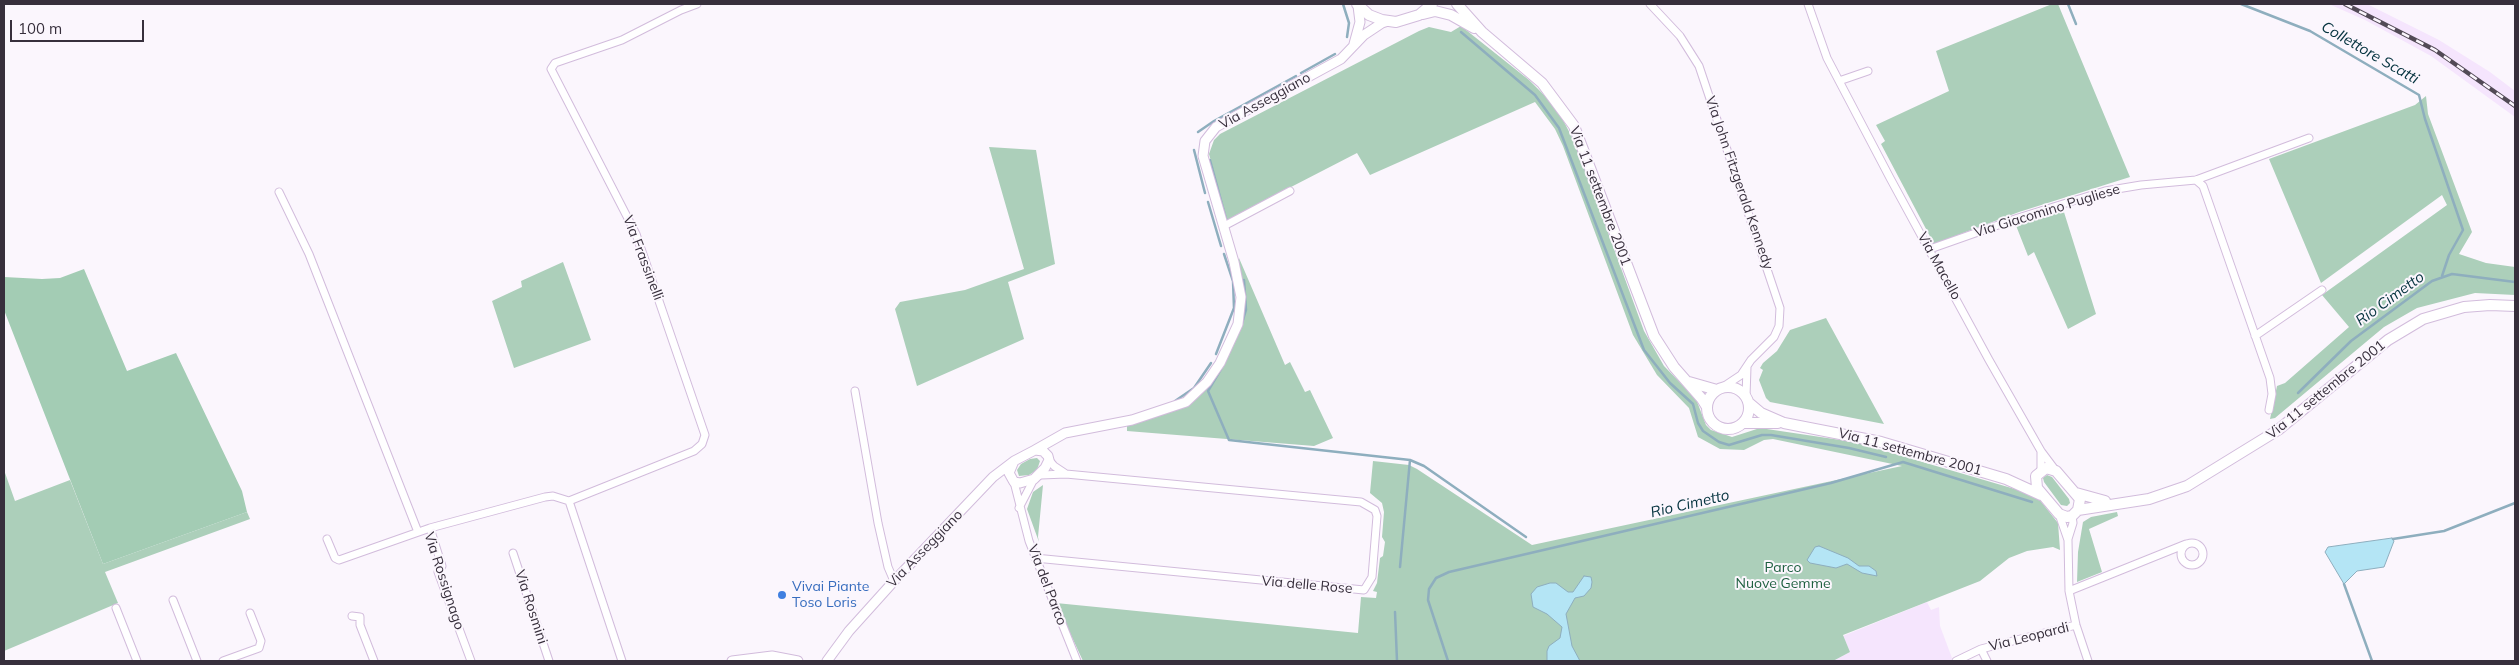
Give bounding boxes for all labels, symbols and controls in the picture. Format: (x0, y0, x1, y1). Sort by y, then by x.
scale bar (12, 10, 146, 42)
water label: Collettore Scatti (2318, 18, 2422, 88)
text: 100 m (18, 19, 62, 38)
street label: Via Asseggiano (1216, 69, 1314, 133)
street label: Via John Fitzgerald Kennedy (1701, 94, 1777, 272)
street label: Via 11 settembre 2001 (1566, 124, 1634, 268)
street label: Via Giacomino Pugliese (1972, 181, 2122, 241)
street label: Via Frassinelli (619, 213, 667, 303)
street label: Via Macello (1914, 229, 1964, 303)
water label: Rio Cimetto (2352, 268, 2428, 330)
street label: Via 11 settembre 2001 (2263, 337, 2389, 443)
street label: Via 11 settembre 2001 (1836, 425, 1984, 479)
water label: Rio Cimetto (1649, 486, 1731, 522)
street label: Via Asseggiano (884, 507, 966, 591)
street label: Via Rossignago (420, 530, 468, 632)
street label: Via del Parco (1024, 542, 1070, 628)
park label: Parco Nuove Gemme (1735, 560, 1831, 592)
street label: Via Rosmini (511, 568, 551, 646)
street label: Via delle Rose (1261, 573, 1353, 597)
place label: Vivai Piante Toso Loris (792, 579, 869, 612)
marker: Vivai Piante Toso Loris (776, 589, 788, 601)
street label: Via Leopardi (1987, 619, 2071, 655)

